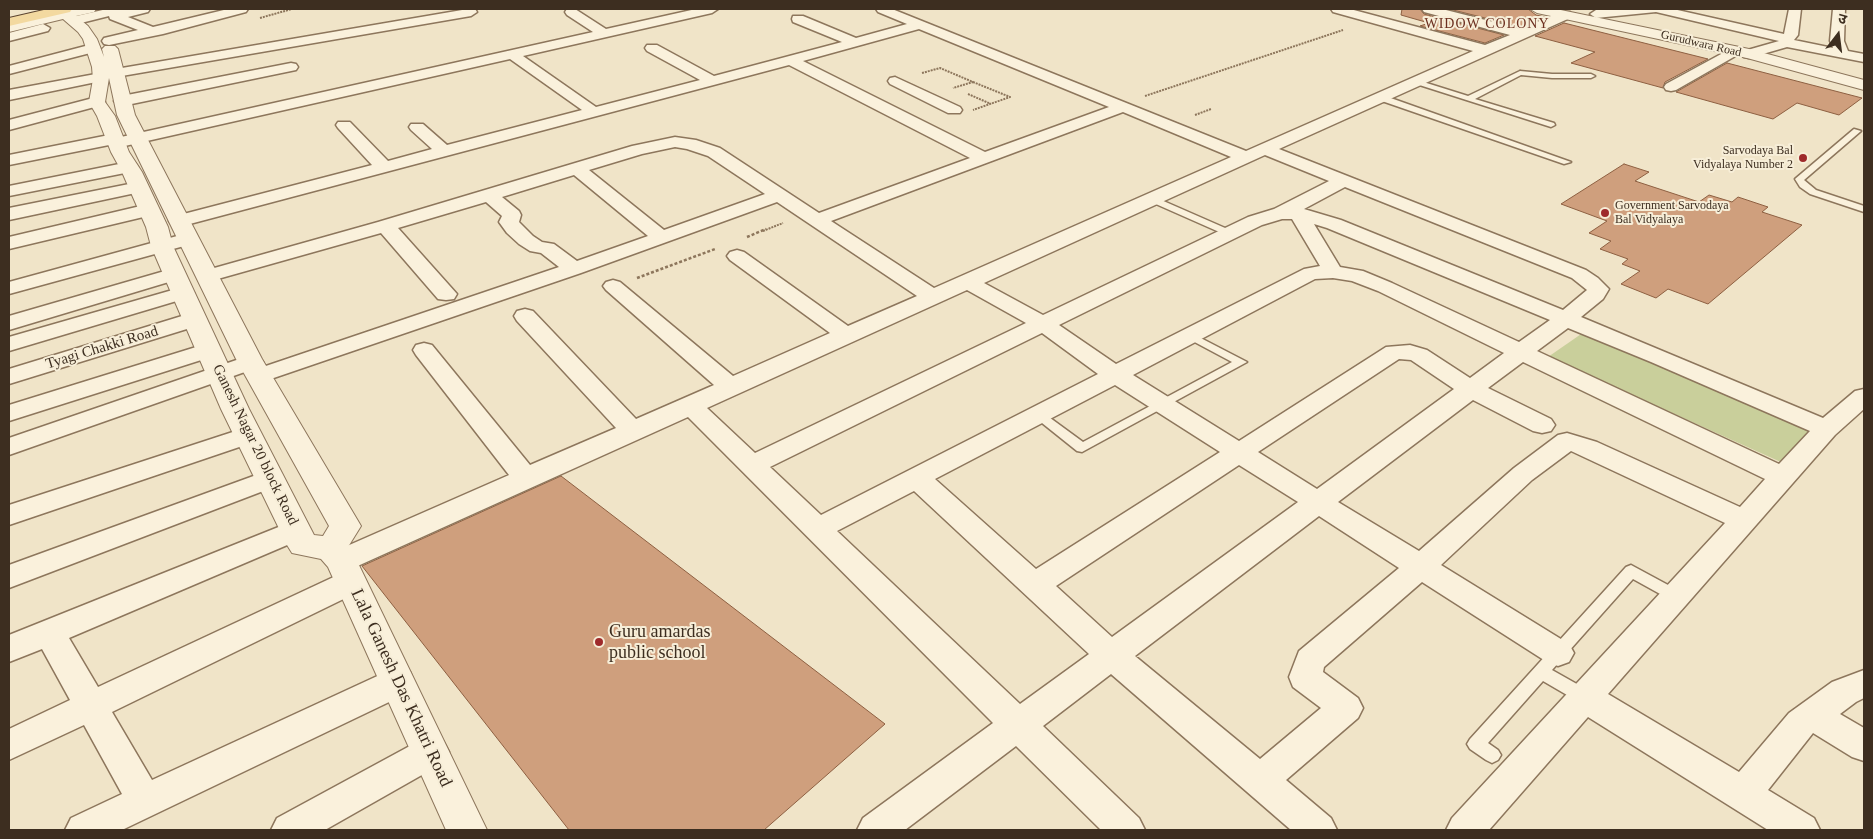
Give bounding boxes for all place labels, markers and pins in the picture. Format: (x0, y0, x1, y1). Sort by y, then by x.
place label: Sarvodaya Bal Vidyalaya Number 2 (1680, 144, 1793, 172)
marker: Sarvodaya Bal Vidyalaya Number 2 (1797, 152, 1809, 164)
place label: Government Sarvodaya Bal Vidyalaya (1615, 199, 1747, 227)
marker: Government Sarvodaya Bal Vidyalaya (1599, 207, 1611, 219)
place label: Guru amardas public school (609, 621, 730, 664)
marker: Guru amardas public school (593, 636, 605, 648)

